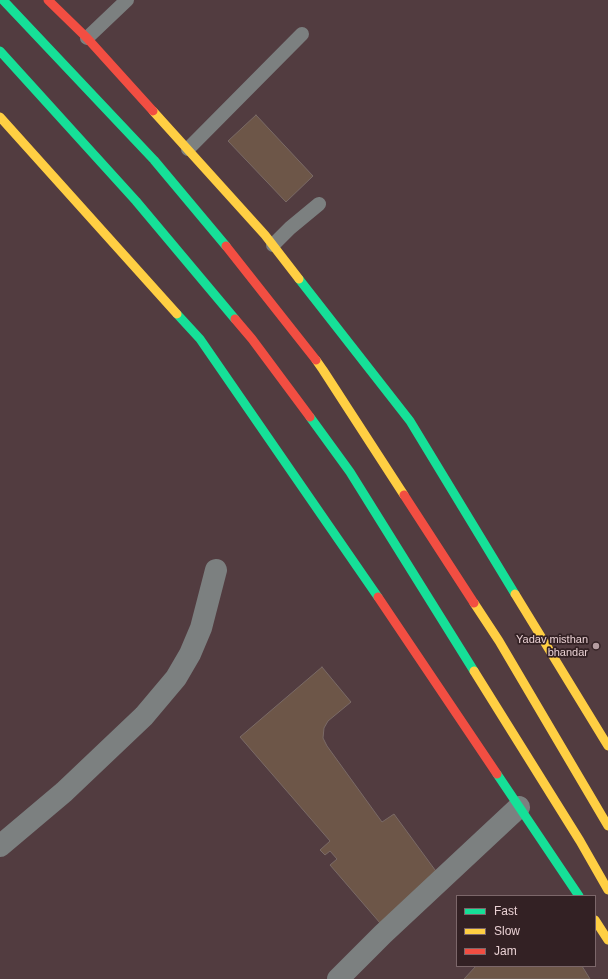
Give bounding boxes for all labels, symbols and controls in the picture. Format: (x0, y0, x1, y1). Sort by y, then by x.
place label: Yadav misthan bhandar (516, 633, 588, 659)
marker: Yadav misthan bhandar (591, 641, 601, 651)
legend (456, 895, 596, 967)
text: Fast (494, 904, 517, 918)
text: Slow (494, 924, 520, 938)
text: Jam (494, 944, 517, 958)

